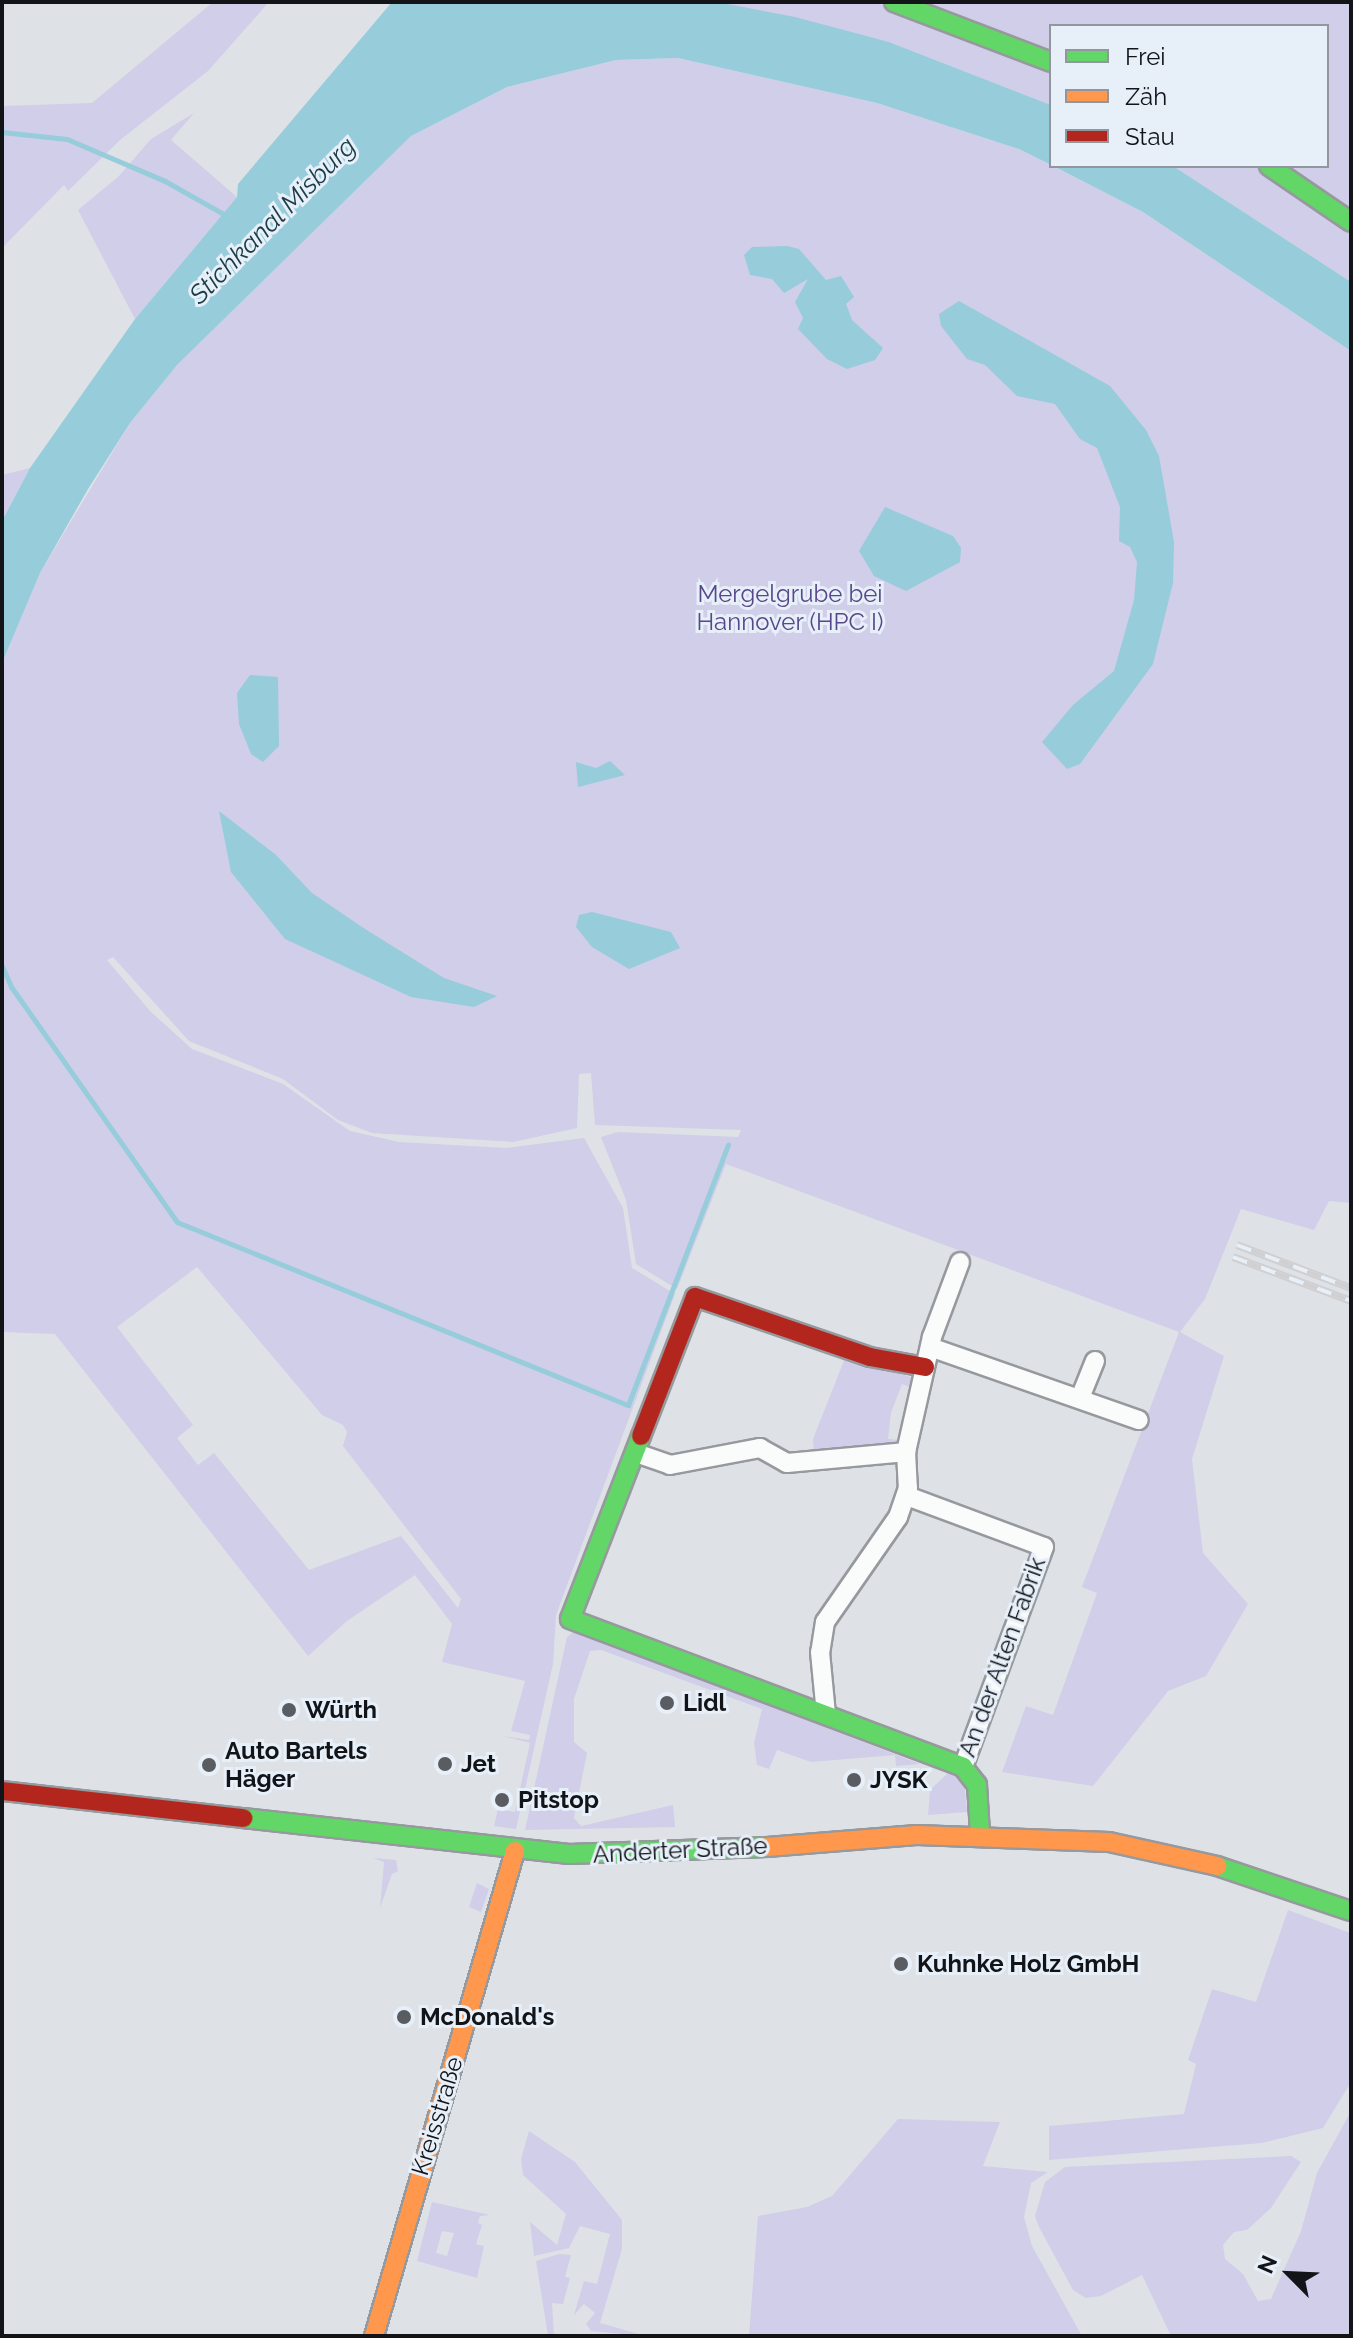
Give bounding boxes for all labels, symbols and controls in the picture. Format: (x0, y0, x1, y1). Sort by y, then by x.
legend (1049, 24, 1329, 168)
text: Frei (1125, 42, 1166, 71)
text: Zäh (1125, 82, 1167, 111)
text: Stau (1125, 122, 1175, 151)
water label: Stichkanal Misburg (183, 131, 363, 311)
park label: Mergelgrube bei Hannover (HPC I) (696, 580, 884, 636)
street label: An der Alten Fabrik (952, 1553, 1052, 1761)
place label: Lidl (683, 1689, 726, 1717)
marker: Lidl (658, 1694, 676, 1712)
place label: Würth (305, 1696, 377, 1724)
marker: Würth (280, 1701, 298, 1719)
place label: Auto Bartels Häger (225, 1737, 367, 1793)
place label: Jet (461, 1750, 496, 1778)
marker: Jet (436, 1755, 454, 1773)
marker: Auto Bartels Häger (200, 1756, 218, 1774)
place label: JYSK (870, 1766, 928, 1794)
marker: JYSK (845, 1771, 863, 1789)
place label: Pitstop (518, 1786, 599, 1814)
marker: Pitstop (493, 1791, 511, 1809)
street label: Anderter Straße (592, 1831, 768, 1869)
place label: Kuhnke Holz GmbH (917, 1950, 1139, 1978)
marker: Kuhnke Holz GmbH (892, 1955, 910, 1973)
place label: McDonald's (420, 2003, 554, 2031)
marker: McDonald's (395, 2008, 413, 2026)
street label: Kreisstraße (405, 2053, 469, 2179)
north arrow (1249, 2234, 1329, 2314)
text: N (1252, 2251, 1282, 2277)

